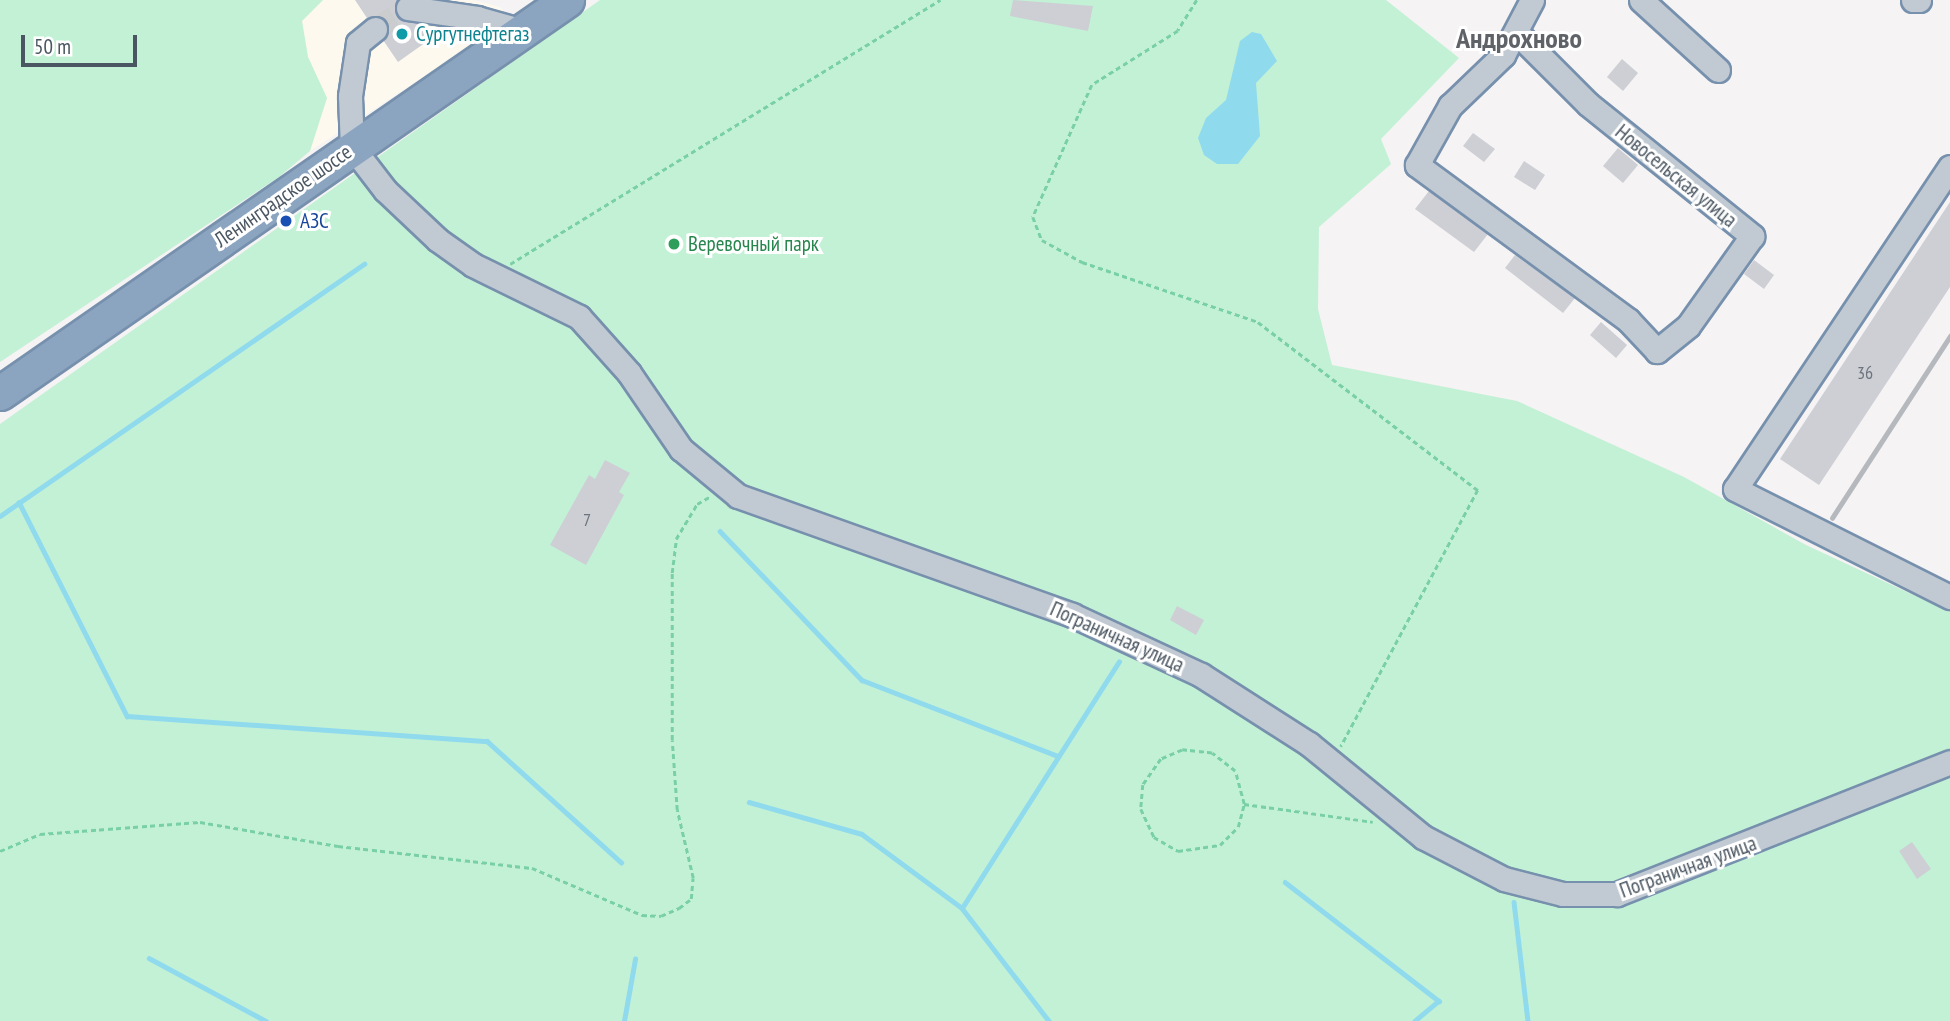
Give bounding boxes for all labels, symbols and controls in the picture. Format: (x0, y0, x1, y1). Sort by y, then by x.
scale bar (24, 21, 140, 65)
place label: Сургутнефтегаз (416, 21, 529, 47)
district label: Андрохново (1456, 21, 1582, 55)
marker: Сургутнефтегаз (394, 26, 410, 42)
text: 50 m (34, 33, 71, 60)
street label: Новосельская улица (1610, 119, 1742, 233)
street label: Ленинградское шоссе (210, 139, 356, 253)
place label: АЗС (300, 208, 329, 234)
marker: АЗС (278, 213, 294, 229)
place label: Веревочный парк (688, 231, 819, 257)
marker: Веревочный парк (666, 236, 682, 252)
house number: 36 (1857, 362, 1873, 384)
house number: 7 (583, 509, 591, 531)
street label: Пограничная улица (1046, 596, 1188, 678)
street label: Пограничная улица (1616, 831, 1760, 903)

